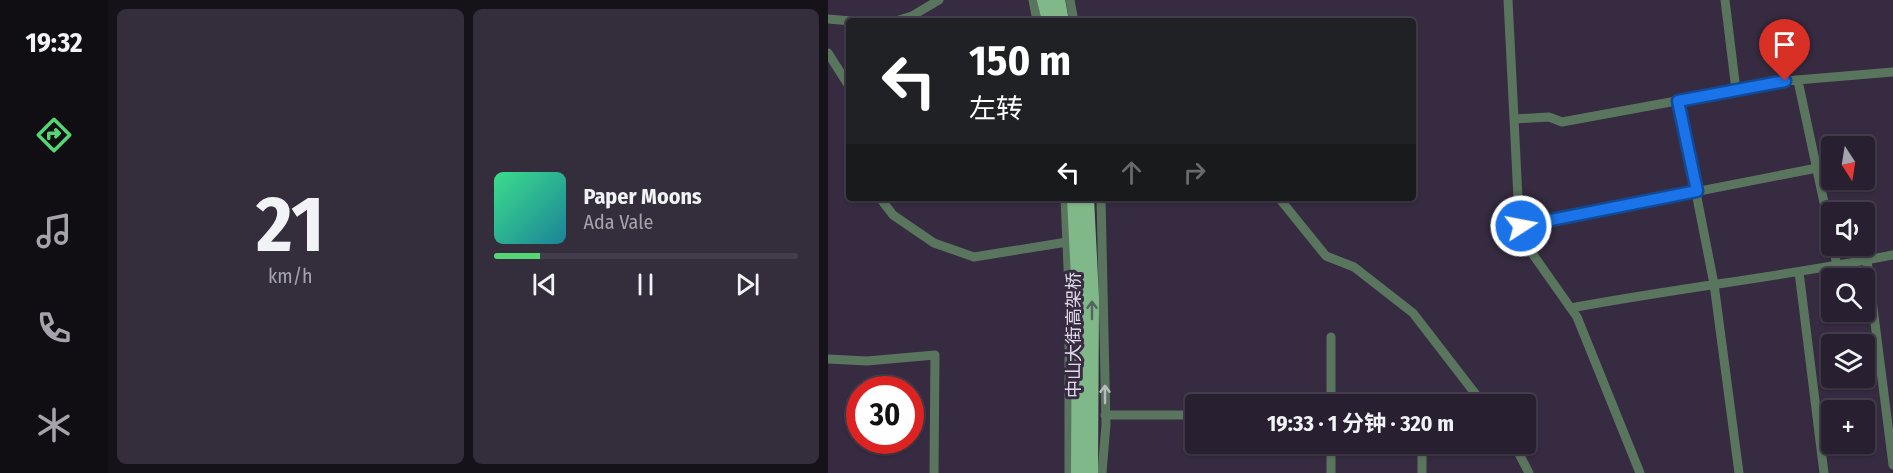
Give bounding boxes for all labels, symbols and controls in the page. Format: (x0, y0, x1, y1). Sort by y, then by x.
pin (1759, 19, 1810, 81)
text: 19:32 (25, 27, 83, 59)
icon: arrive (1768, 28, 1801, 61)
text: 150 m (969, 36, 1071, 86)
icon: left (870, 42, 948, 120)
text: 左转 (969, 93, 1023, 125)
icon: directions (33, 114, 75, 156)
north arrow (1821, 136, 1875, 190)
map controls (1821, 136, 1875, 454)
icon: left (1052, 156, 1085, 189)
icon: ahead (1115, 156, 1148, 189)
icon: right (1178, 156, 1211, 189)
text: 21 (256, 178, 324, 272)
text: Paper Moons (584, 183, 702, 210)
position arrow (1489, 194, 1553, 258)
button: sound (1821, 202, 1875, 256)
icon: music (33, 210, 75, 252)
text: Ada Vale (584, 210, 653, 234)
text: km/h (268, 264, 313, 288)
icon: previous (528, 268, 561, 301)
icon: pause (629, 268, 662, 301)
icon: next (731, 268, 764, 301)
button: search (1821, 268, 1875, 322)
street label: 中山大街高架桥 (1063, 272, 1085, 398)
one-way arrow (1086, 300, 1098, 320)
icon: phone (33, 307, 75, 349)
button: layers (1821, 334, 1875, 388)
speed limit sign: 30 (846, 376, 924, 454)
one-way arrow (1099, 384, 1111, 404)
button: + (1821, 400, 1875, 454)
icon: climate (33, 404, 75, 446)
text: 19:33 · 1 分钟 · 320 m (1267, 410, 1454, 437)

